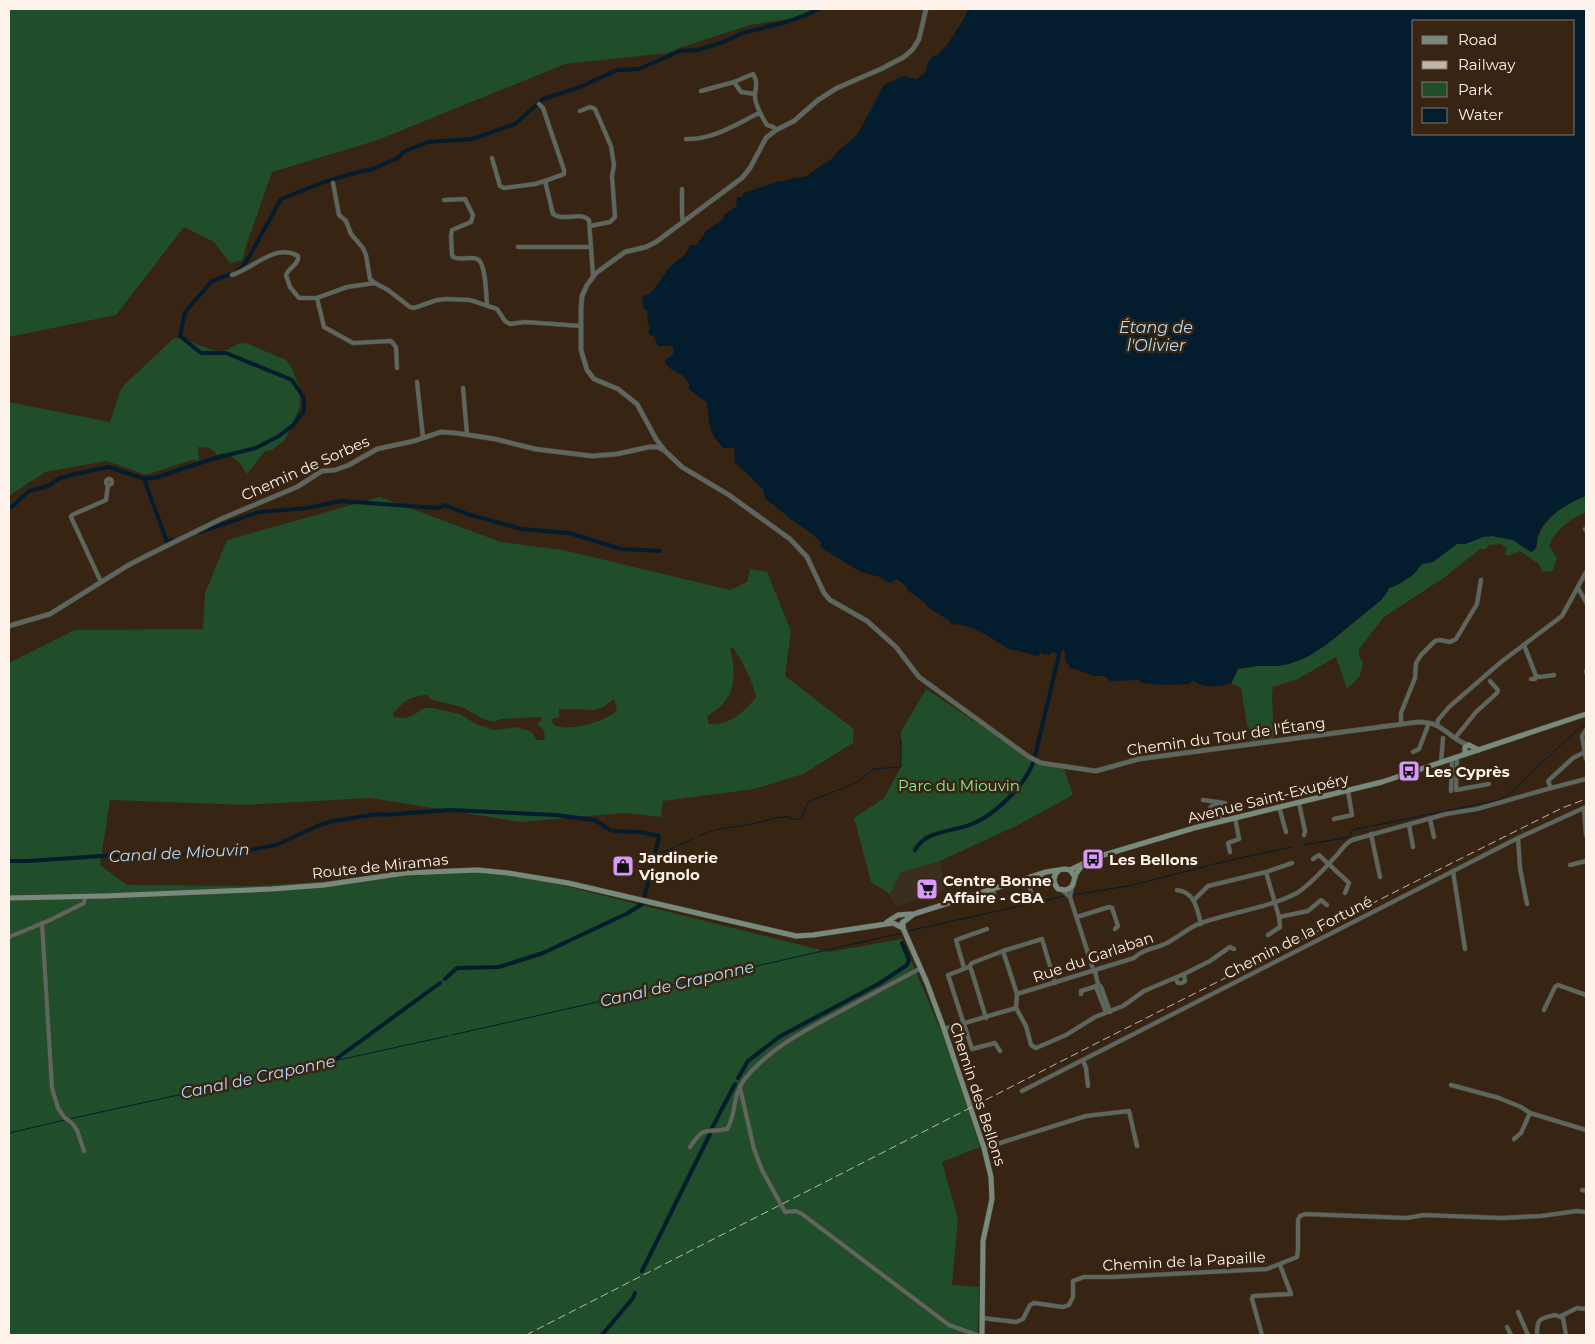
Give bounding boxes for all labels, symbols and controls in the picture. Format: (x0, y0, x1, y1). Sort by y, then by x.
legend (1412, 20, 1575, 135)
text: Road (1458, 30, 1497, 49)
text: Railway (1458, 55, 1516, 74)
text: Park (1458, 80, 1492, 99)
text: Water (1458, 105, 1504, 124)
water label: Étang de l'Olivier (1119, 318, 1193, 355)
street label: Chemin de Sorbes (238, 431, 372, 505)
street label: Chemin du Tour de l'Étang (1125, 713, 1327, 759)
bus stop icon: Les Cyprès (1397, 759, 1421, 783)
place label: Les Cyprès (1425, 762, 1510, 781)
street label: Avenue Saint-Exupéry (1185, 769, 1351, 827)
park label: Parc du Miouvin (898, 776, 1020, 795)
water label: Canal de Miouvin (108, 840, 250, 866)
bus stop icon: Les Bellons (1081, 847, 1105, 871)
place label: Jardinerie Vignolo (638, 848, 718, 884)
street label: Route de Miramas (311, 849, 449, 883)
place label: Les Bellons (1109, 850, 1198, 869)
shop icon: Jardinerie Vignolo (611, 854, 635, 878)
place label: Centre Bonne Affaire - CBA (942, 871, 1052, 907)
supermarket icon: Centre Bonne Affaire - CBA (915, 877, 939, 901)
street label: Chemin de la Fortuné (1221, 891, 1375, 983)
street label: Rue du Garlaban (1030, 927, 1156, 987)
water label: Canal de Craponne (598, 957, 756, 1011)
street label: Chemin des Bellons (946, 1020, 1010, 1168)
water label: Canal de Craponne (179, 1051, 337, 1103)
street label: Chemin de la Papaille (1102, 1247, 1266, 1275)

